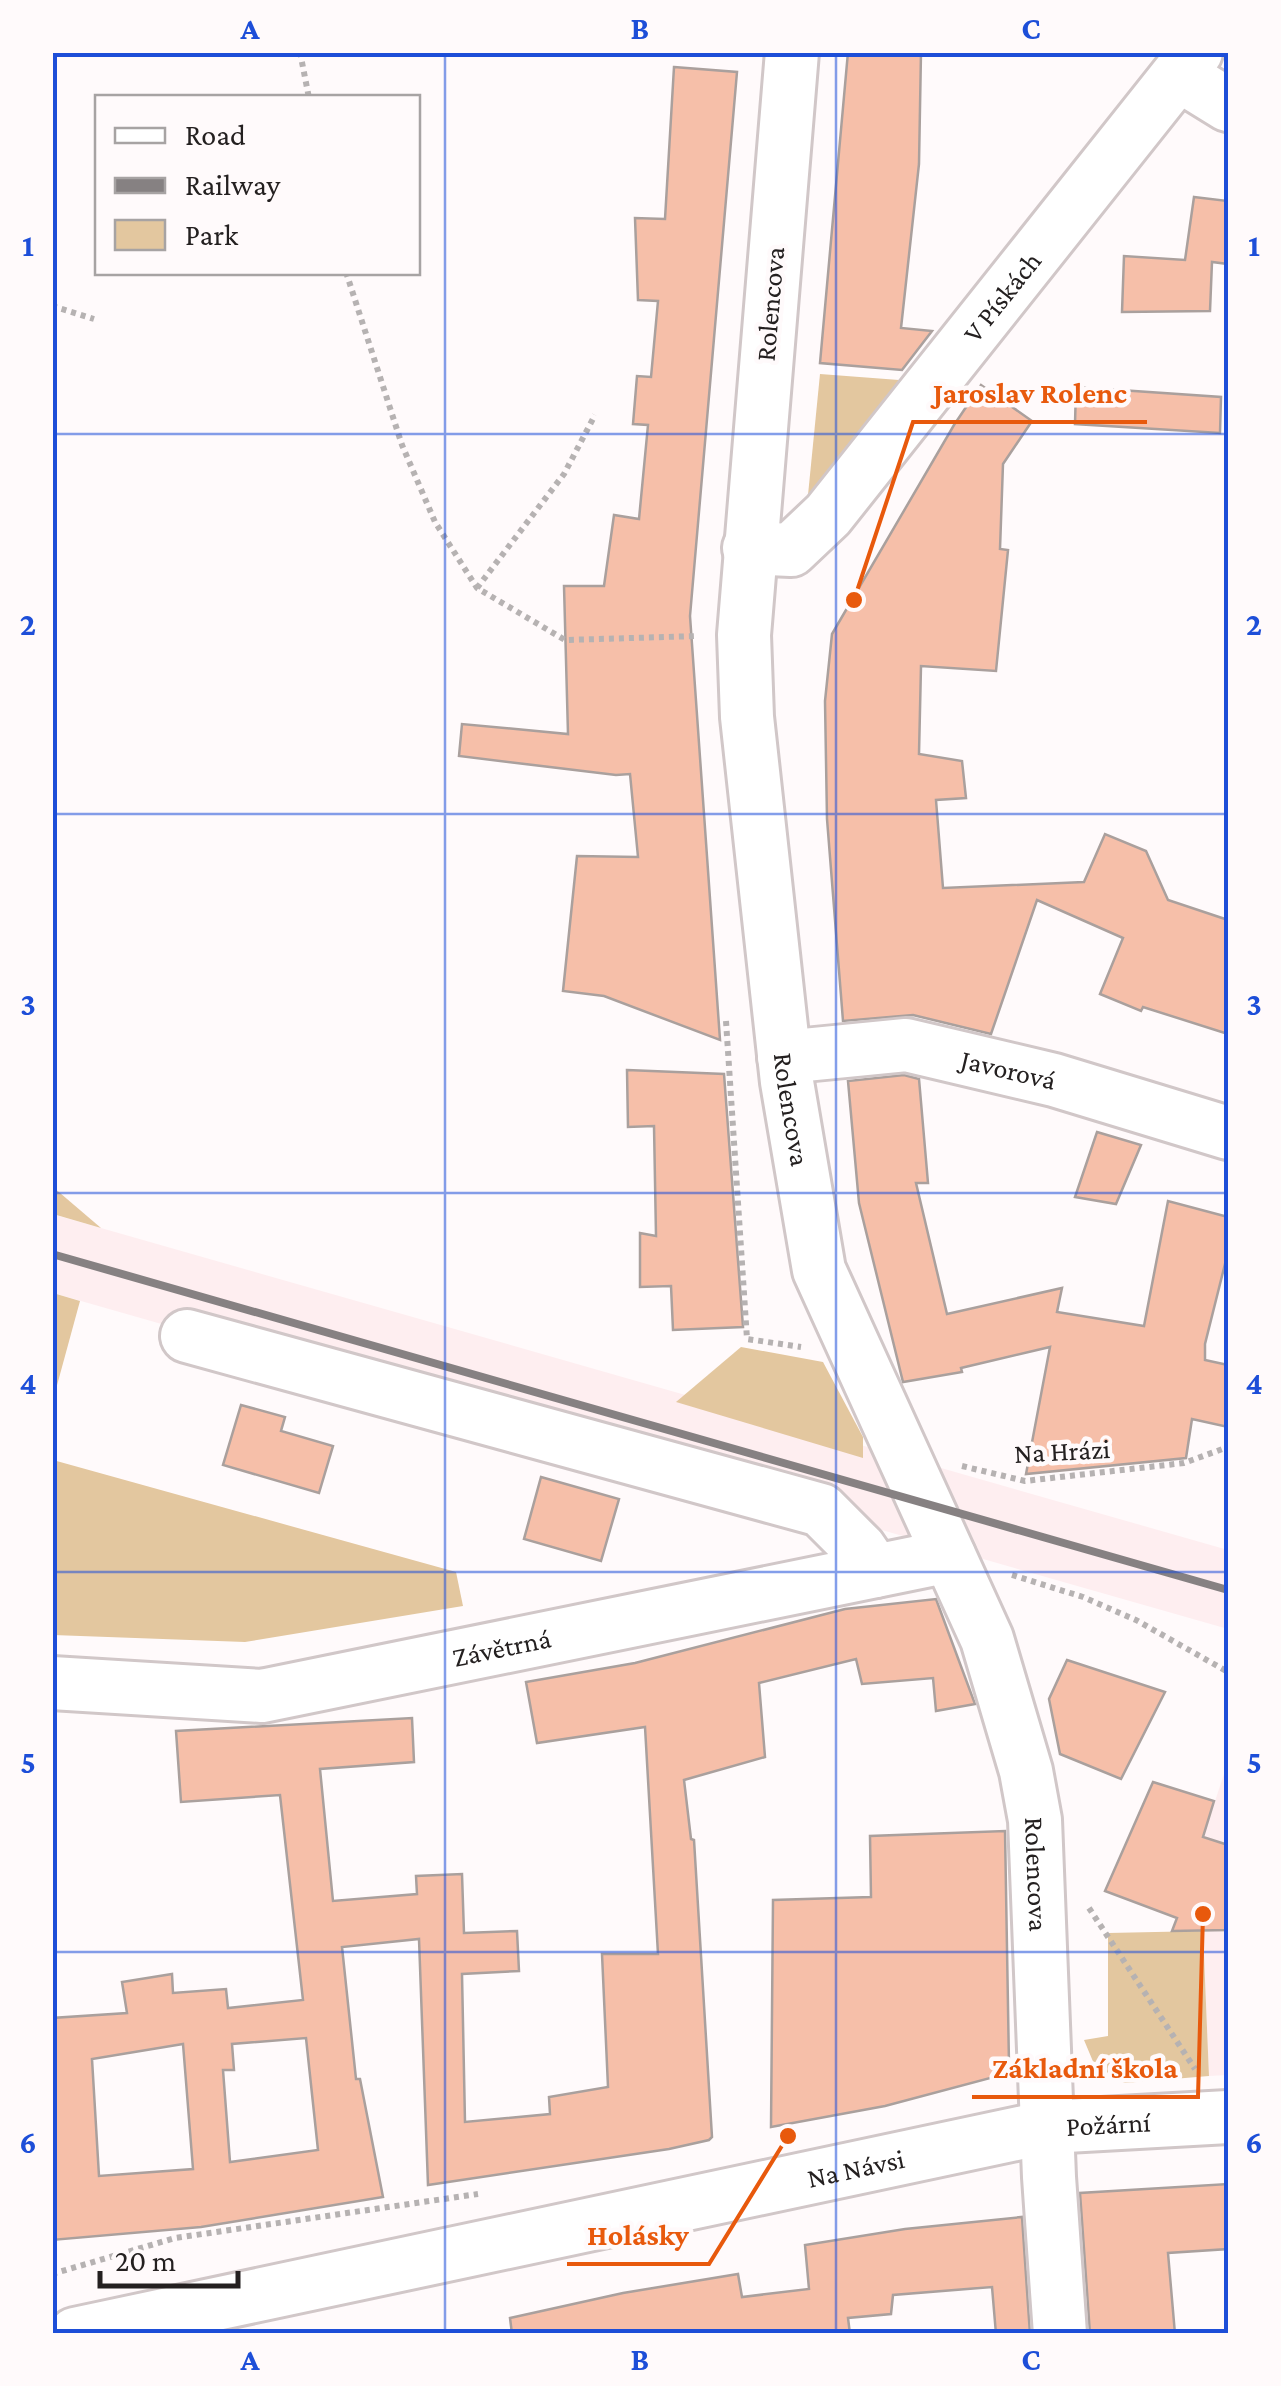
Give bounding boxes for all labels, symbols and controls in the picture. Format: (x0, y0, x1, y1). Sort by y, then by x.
text: A (239, 10, 260, 46)
text: B (631, 10, 649, 46)
text: C (1021, 10, 1041, 46)
legend (95, 95, 420, 275)
text: Road (185, 118, 246, 151)
text: Railway (185, 168, 281, 202)
text: Park (185, 218, 239, 251)
text: 1 (22, 227, 34, 263)
text: 1 (1248, 227, 1260, 263)
street label: Rolencova (750, 245, 790, 363)
street label: V Pískách (956, 245, 1047, 348)
callout: Jaroslav Rolenc (913, 362, 1147, 422)
text: Jaroslav Rolenc (930, 376, 1127, 409)
text: 2 (20, 606, 36, 642)
text: 2 (1246, 606, 1262, 642)
text: 3 (20, 986, 36, 1022)
text: 3 (1246, 986, 1262, 1022)
street label: Javorová (955, 1042, 1059, 1095)
street label: Rolencova (768, 1051, 817, 1169)
text: 4 (19, 1365, 37, 1401)
text: 4 (1245, 1365, 1263, 1401)
street label: Na Hrázi (1013, 1433, 1111, 1469)
street label: Závětrná (450, 1622, 554, 1672)
text: 5 (20, 1744, 36, 1780)
text: 5 (1246, 1744, 1262, 1780)
street label: Rolencova (1019, 1816, 1055, 1932)
callout: Základní škola (972, 2037, 1198, 2097)
text: Základní škola (992, 2051, 1178, 2084)
street label: Požární (1065, 2106, 1153, 2141)
text: 6 (19, 2124, 37, 2160)
text: 6 (1245, 2124, 1263, 2160)
street label: Na Návsi (804, 2143, 907, 2193)
callout: Holásky (567, 2204, 709, 2264)
text: Holásky (587, 2218, 689, 2251)
scale bar (100, 2226, 238, 2288)
text: 20 m (115, 2244, 176, 2277)
text: A (239, 2341, 260, 2377)
text: B (631, 2341, 649, 2377)
text: C (1021, 2341, 1041, 2377)

